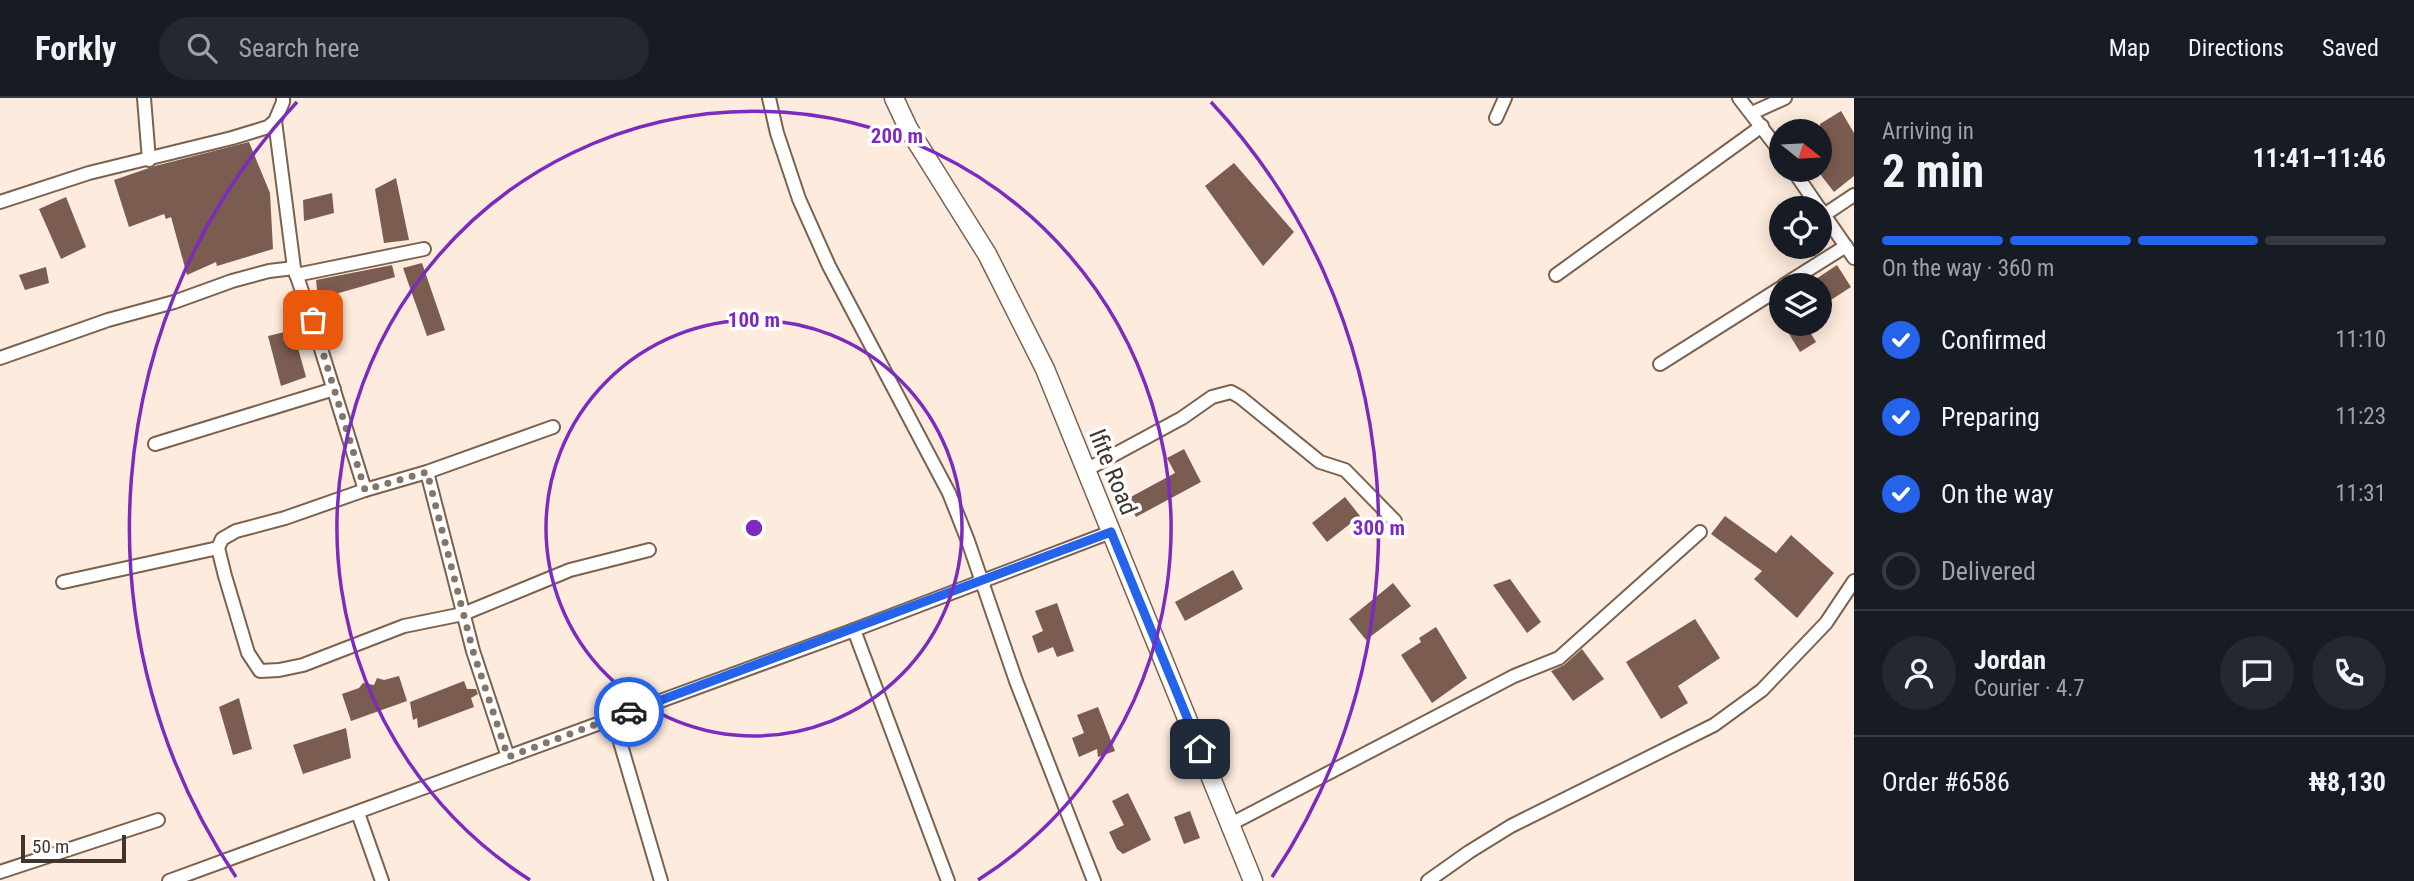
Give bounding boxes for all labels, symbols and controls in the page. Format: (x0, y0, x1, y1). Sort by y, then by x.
search box (159, 17, 649, 80)
text: Forkly (35, 29, 117, 68)
icon: search (183, 29, 221, 67)
text: Search here (239, 33, 359, 63)
text: Map (2109, 34, 2150, 62)
text: Directions (2188, 34, 2284, 62)
text: Saved (2322, 34, 2379, 62)
text: Arriving in (1882, 118, 1974, 145)
north arrow (1769, 119, 1832, 182)
map controls (1769, 119, 1832, 336)
text: 200 m (871, 124, 923, 148)
text: 11:41–11:46 (2252, 143, 2386, 173)
text: 2 min (1882, 144, 1984, 198)
button: locate (1769, 196, 1832, 259)
text: On the way · 360 m (1882, 255, 2054, 282)
button: layers (1769, 273, 1832, 336)
pin (283, 290, 343, 350)
icon: bag (294, 301, 332, 339)
text: 100 m (728, 308, 780, 332)
icon: check (1882, 321, 1920, 359)
text: Confirmed (1941, 325, 2047, 355)
text: 11:10 (2335, 326, 2386, 353)
icon: check (1882, 398, 1920, 436)
text: Preparing (1941, 402, 2040, 432)
text: 11:23 (2335, 403, 2386, 430)
street label: Ifite Road (1083, 425, 1143, 519)
icon: check (1882, 475, 1920, 513)
text: On the way (1941, 479, 2054, 509)
text: 11:31 (2335, 480, 2386, 507)
centre of rings (742, 516, 766, 540)
text: 300 m (1353, 516, 1405, 540)
text: Delivered (1941, 556, 2036, 586)
button: person (1882, 636, 1956, 710)
button: chat (2220, 636, 2294, 710)
button: phone (2312, 636, 2386, 710)
text: Jordan (1974, 645, 2046, 675)
text: Courier · 4.7 (1974, 675, 2085, 702)
courier (594, 677, 664, 747)
icon: car (610, 693, 648, 731)
pin (1170, 719, 1230, 779)
icon: home (1181, 730, 1219, 768)
text: Order #6586 (1882, 767, 2010, 797)
text: ₦8,130 (2309, 767, 2386, 797)
scale bar (21, 832, 126, 864)
text: 50 m (32, 835, 69, 858)

